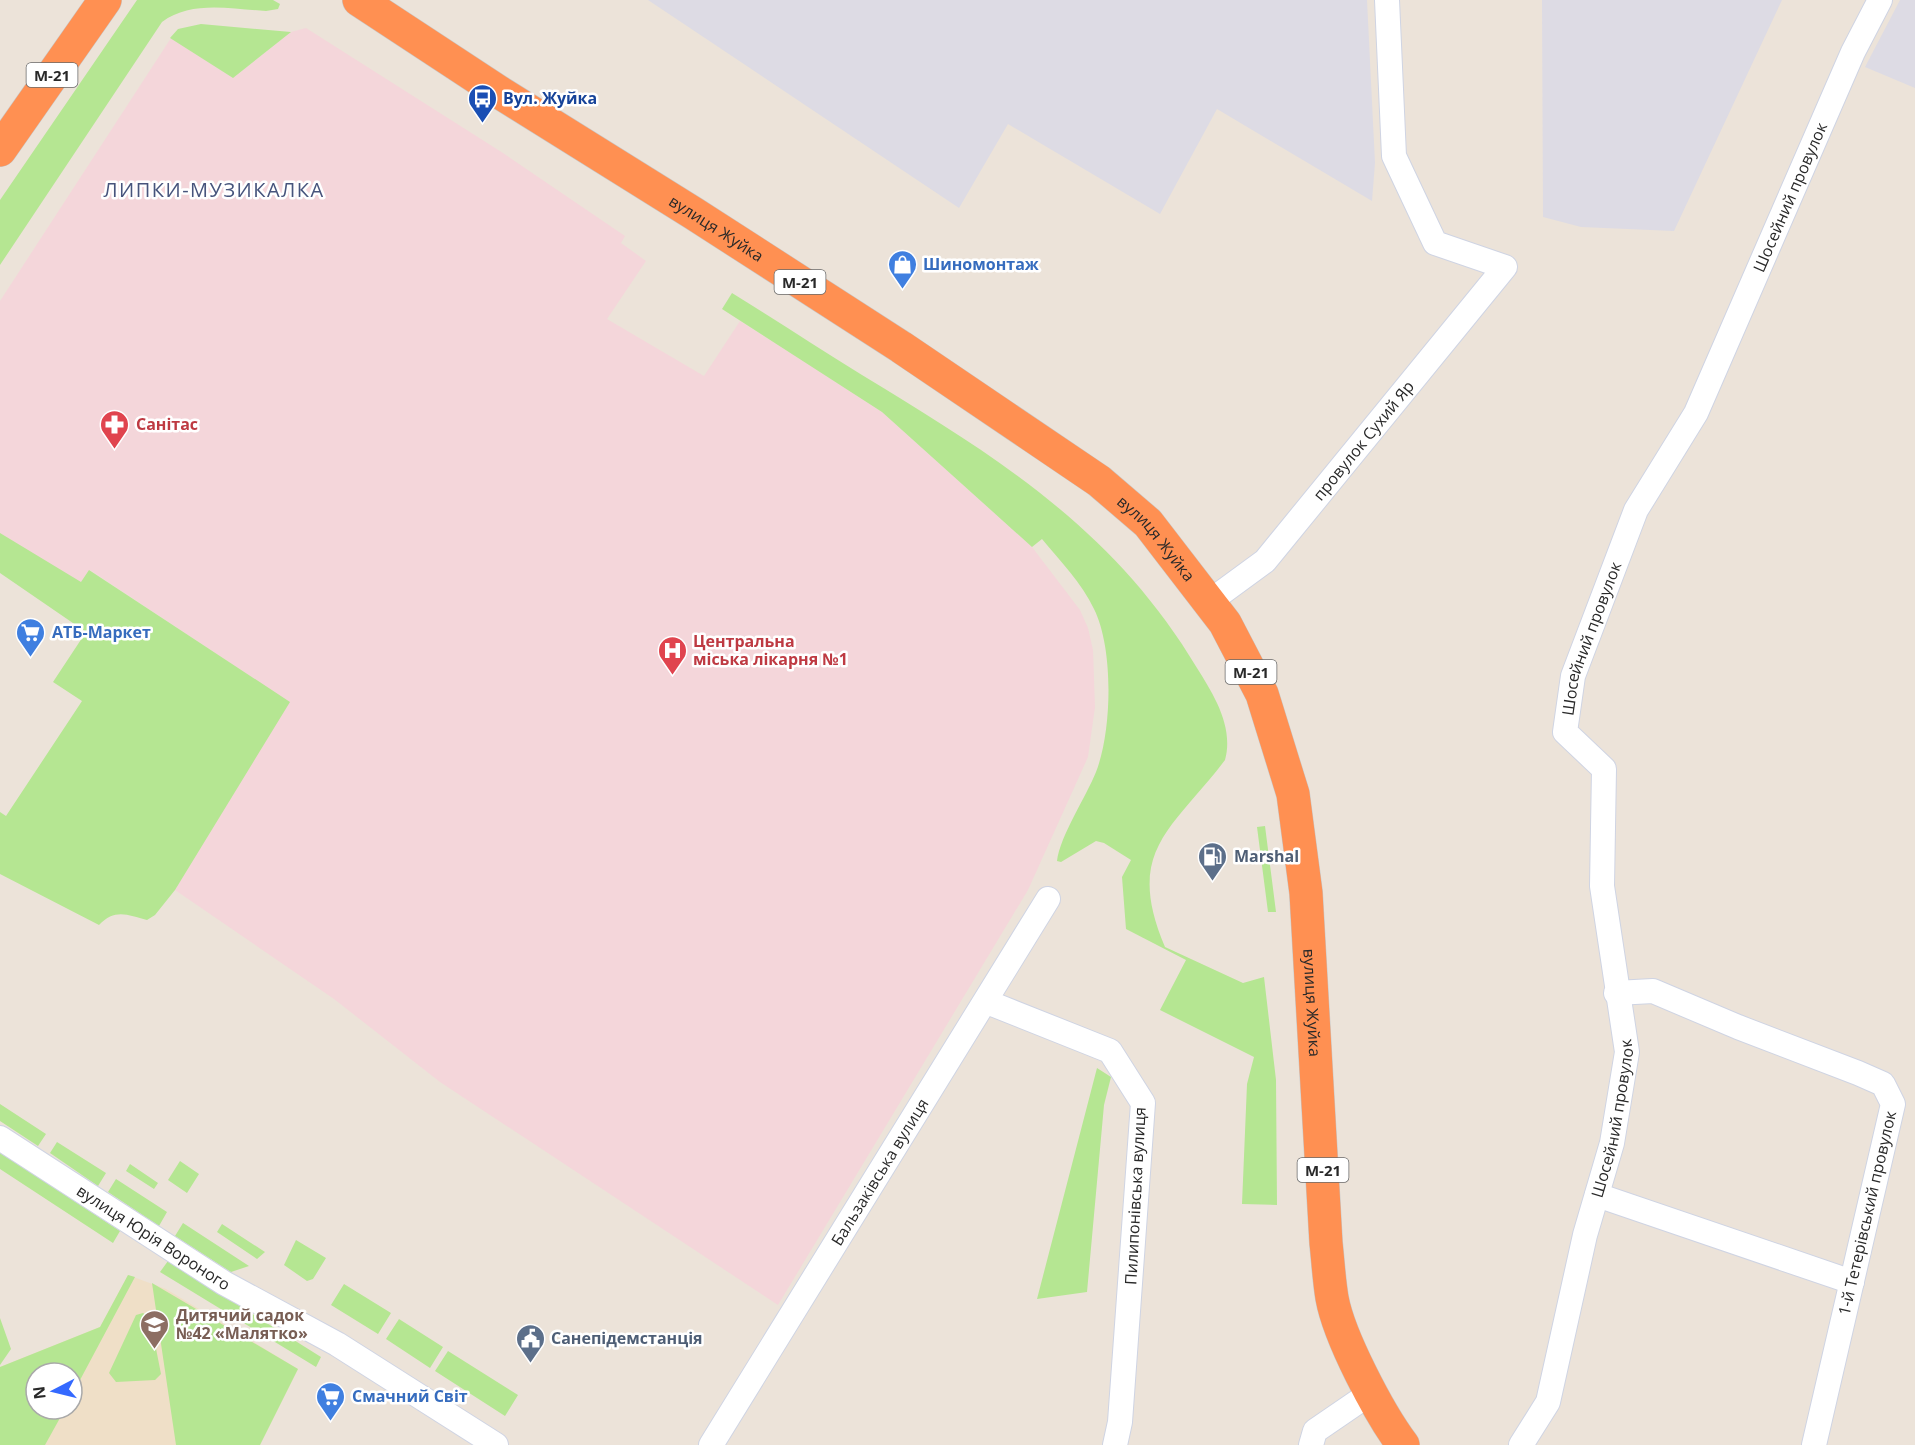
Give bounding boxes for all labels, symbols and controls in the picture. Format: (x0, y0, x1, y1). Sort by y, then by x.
road number: М-21 (26, 63, 78, 87)
bus stop icon: Вул. Жуйка (466, 82, 498, 124)
place label: Вул. Жуйка (503, 87, 597, 109)
street label: Шосейний провулок (1748, 118, 1832, 276)
district label: ЛИПКИ-МУЗИКАЛКА (103, 176, 325, 203)
street label: вулиця Жуйка (665, 190, 768, 267)
shop icon: Шиномонтаж (886, 248, 918, 290)
place label: Шиномонтаж (923, 253, 1039, 275)
road number: М-21 (774, 270, 826, 294)
street label: провулок Сухий Яр (1308, 376, 1419, 505)
pharmacy icon: Санітас (99, 408, 131, 450)
place label: Санітас (136, 413, 198, 435)
street label: вулиця Жуйка (1112, 490, 1200, 586)
street label: Шосейний провулок (1556, 558, 1627, 717)
supermarket icon: АТБ-Маркет (15, 616, 47, 658)
place label: АТБ-Маркет (52, 621, 151, 643)
place label: Центральна міська лікарня №1 (693, 630, 848, 670)
hospital icon: Центральна міська лікарня №1 (656, 634, 688, 676)
road number: М-21 (1226, 660, 1276, 684)
fuel station icon: Marshal (1197, 840, 1229, 882)
place label: Marshal (1234, 845, 1299, 867)
street label: вулиця Жуйка (1298, 948, 1326, 1058)
street label: Шосейний провулок (1586, 1037, 1639, 1200)
street label: Бальзаківська вулиця (826, 1094, 933, 1250)
street label: Пилипонівська вулиця (1119, 1107, 1151, 1285)
street label: 1-й Тетерівський провулок (1833, 1108, 1901, 1317)
road number: М-21 (1298, 1158, 1348, 1182)
street label: вулиця Юрія Вороного (73, 1180, 234, 1295)
place label: Дитячий садок №42 «Малятко» (176, 1304, 308, 1344)
school or university icon: Дитячий садок №42 «Малятко» (139, 1308, 171, 1350)
public building icon: Санепідемстанція (514, 1322, 546, 1364)
place label: Санепідемстанція (551, 1327, 703, 1349)
north arrow (24, 1361, 84, 1421)
supermarket icon: Смачний Світ (315, 1380, 347, 1422)
text: N (27, 1385, 51, 1401)
place label: Смачний Світ (352, 1385, 468, 1407)

